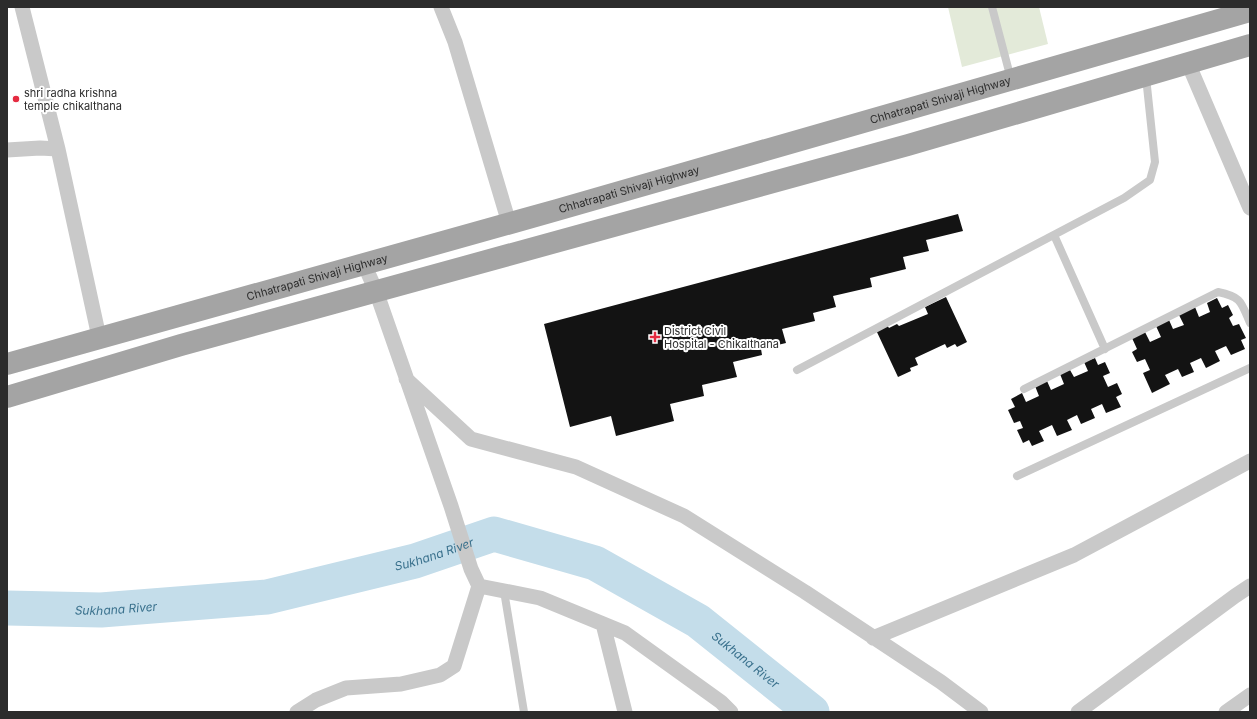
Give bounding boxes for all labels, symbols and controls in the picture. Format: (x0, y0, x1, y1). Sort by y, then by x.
street label: Chhatrapati Shivaji Highway (868, 73, 1012, 127)
place label: shri radha krishna temple chikalthana (24, 86, 122, 113)
marker: shri radha krishna temple chikalthana (11, 94, 21, 104)
street label: Chhatrapati Shivaji Highway (557, 162, 701, 216)
street label: Chhatrapati Shivaji Highway (245, 251, 389, 304)
place label: District Civil Hospital - Chikalthana (664, 324, 779, 351)
marker: District Civil Hospital - Chikalthana (649, 331, 661, 343)
water label: Sukhana River (393, 534, 476, 573)
water label: Sukhana River (75, 598, 158, 618)
water label: Sukhana River (709, 628, 783, 691)

